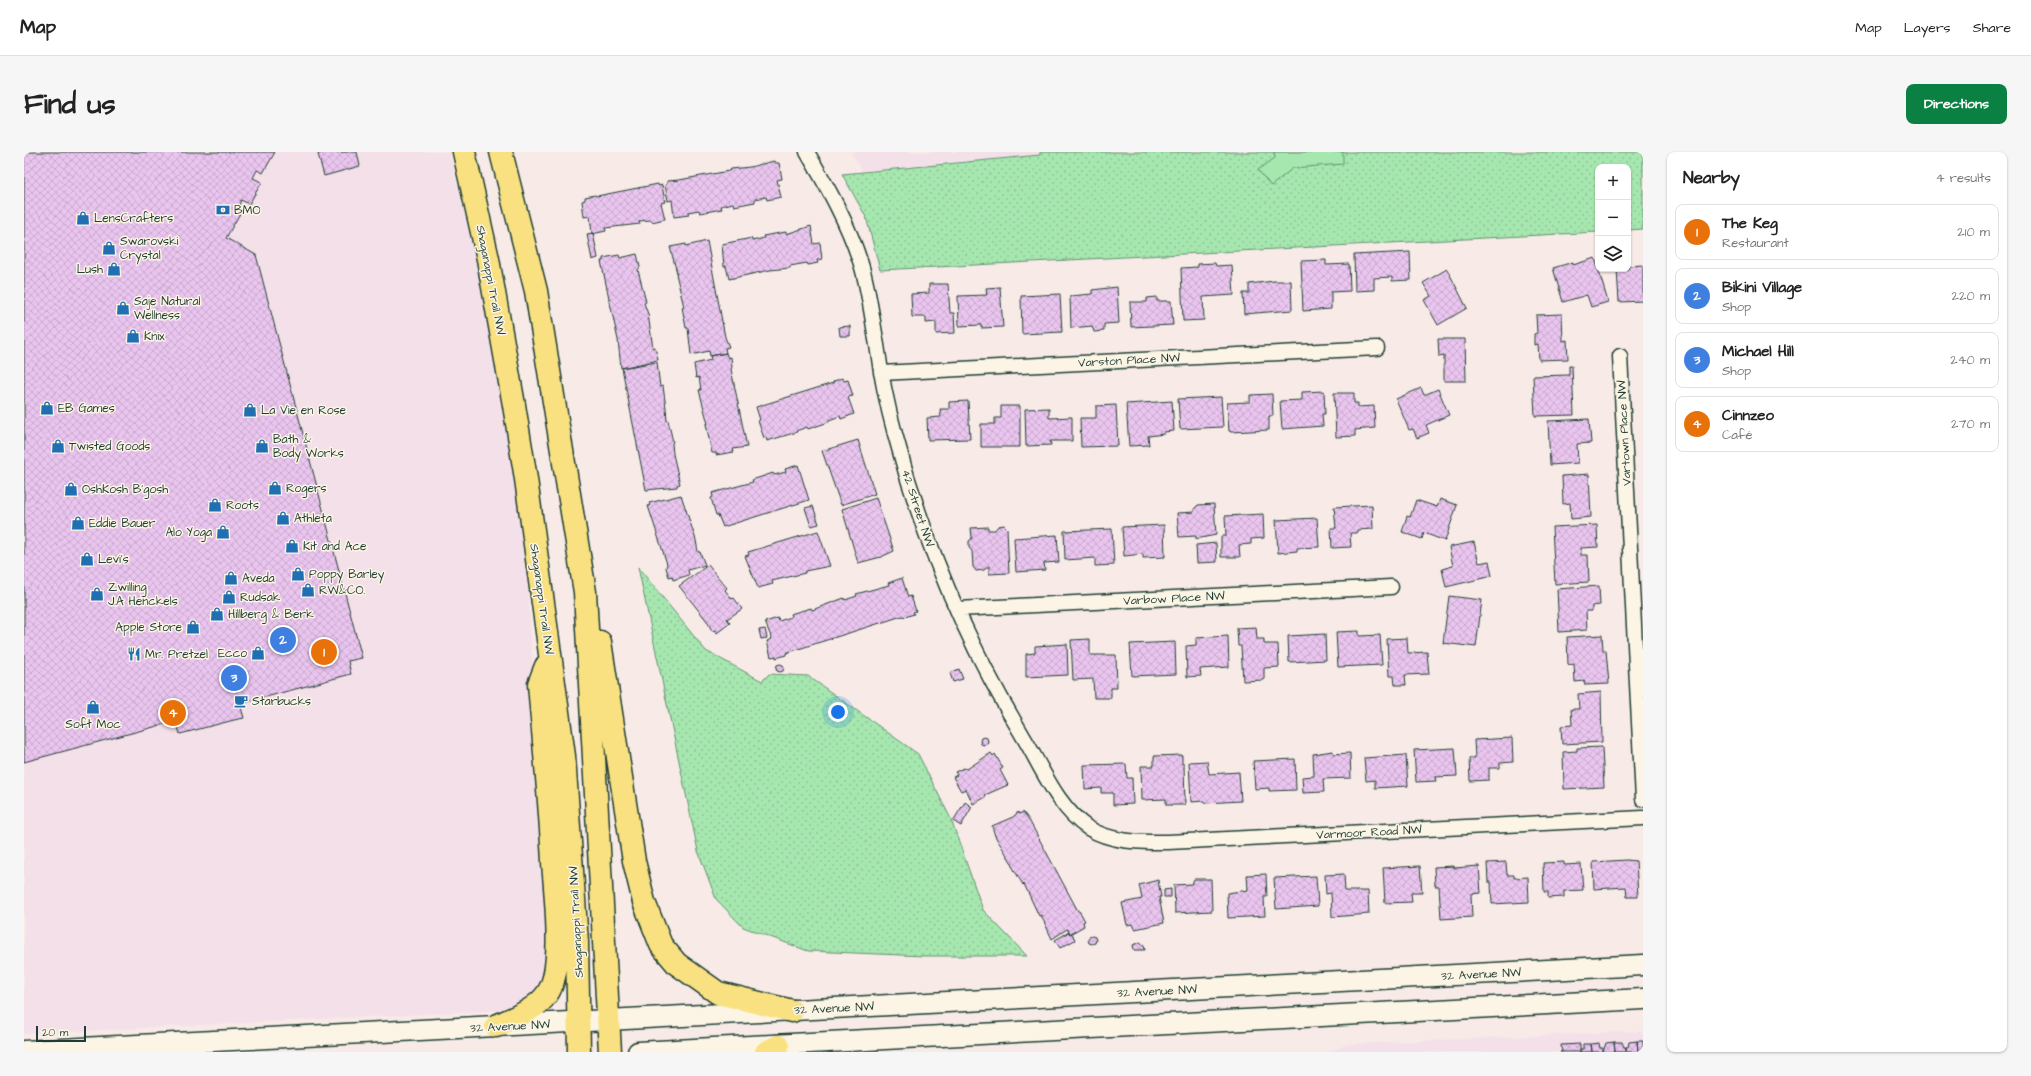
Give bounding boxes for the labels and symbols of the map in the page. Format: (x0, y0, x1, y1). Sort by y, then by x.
bank icon: BMO (215, 202, 231, 218)
place label: BMO (234, 202, 261, 219)
shop icon: LensCrafters (75, 210, 91, 226)
place label: LensCrafters (94, 210, 173, 227)
street label: Shaganappi Trail NW (471, 224, 510, 337)
place label: Swarovski Crystal (120, 233, 179, 265)
shop icon: Swarovski Crystal (101, 240, 117, 256)
place label: Lush (77, 261, 103, 278)
shop icon: Lush (106, 261, 122, 277)
place label: Saje Natural Wellness (134, 293, 201, 324)
shop icon: Saje Natural Wellness (115, 300, 131, 316)
shop icon: Knix (125, 328, 141, 344)
place label: Knix (144, 328, 165, 345)
street label: Varston Place NW (1078, 349, 1181, 372)
street label: Vartown Place NW (1613, 379, 1636, 486)
shop icon: EB Games (39, 400, 55, 416)
place label: EB Games (58, 400, 115, 417)
shop icon: La Vie en Rose (242, 402, 258, 418)
place label: La Vie en Rose (261, 402, 346, 419)
place label: Bath & Body Works (273, 431, 344, 463)
shop icon: Twisted Goods (50, 438, 66, 454)
place label: Twisted Goods (69, 438, 150, 455)
shop icon: Bath & Body Works (254, 438, 270, 454)
street label: 42 Street NW (897, 467, 938, 550)
shop icon: Rogers (267, 480, 283, 496)
place label: Rogers (286, 480, 327, 498)
shop icon: OshKosh B'gosh (63, 481, 79, 497)
place label: OshKosh B'gosh (82, 481, 168, 499)
shop icon: Roots (207, 497, 223, 513)
place label: Roots (226, 497, 259, 514)
shop icon: Athleta (275, 510, 291, 526)
place label: Athleta (294, 510, 332, 527)
shop icon: Eddie Bauer (70, 515, 86, 531)
place label: Eddie Bauer (89, 515, 156, 532)
place label: Alo Yoga (165, 524, 212, 542)
shop icon: Alo Yoga (215, 524, 231, 540)
shop icon: Kit and Ace (284, 538, 300, 554)
place label: Kit and Ace (303, 538, 367, 555)
street label: Shaganappi Trail NW (524, 543, 558, 656)
shop icon: Levi's (79, 551, 95, 567)
place label: Levi's (98, 551, 129, 568)
shop icon: Poppy Barley (290, 566, 306, 582)
place label: Poppy Barley (309, 566, 385, 584)
shop icon: Aveda (223, 570, 239, 586)
place label: Aveda (242, 570, 275, 587)
place label: Zwilling J.A Henckels (108, 579, 178, 610)
shop icon: RW&CO. (300, 582, 316, 598)
place label: RW&CO. (319, 582, 365, 599)
shop icon: Zwilling J.A Henckels (89, 586, 105, 602)
street label: Varbow Place NW (1123, 587, 1226, 610)
shop icon: Rudsak (221, 589, 237, 605)
place label: Rudsak (240, 589, 281, 606)
shop icon: Hillberg & Berk (209, 606, 225, 622)
place label: Hillberg & Berk (228, 606, 314, 624)
place label: Apple Store (115, 619, 183, 636)
shop icon: Apple Store (185, 619, 201, 635)
pin: 2 (270, 625, 296, 655)
pin: 1 (311, 637, 337, 667)
place label: Ecco (218, 645, 247, 662)
shop icon: Ecco (250, 645, 266, 661)
restaurant icon: Mr. Pretzel (126, 646, 142, 662)
place label: Mr. Pretzel (145, 646, 208, 663)
pin: 3 (221, 663, 247, 693)
cafe icon: Starbucks (233, 693, 249, 709)
place label: Starbucks (252, 693, 311, 710)
pin: 4 (160, 698, 186, 728)
shop icon: Soft Moc (85, 699, 101, 715)
your location (828, 702, 848, 722)
place label: Soft Moc (65, 716, 121, 733)
street label: Varmoor Road NW (1316, 821, 1423, 844)
street label: Shaganappi Trail NW (565, 865, 589, 978)
street label: 32 Avenue NW (1440, 964, 1522, 985)
street label: 32 Avenue NW (1116, 981, 1198, 1002)
street label: 32 Avenue NW (793, 998, 875, 1019)
street label: 32 Avenue NW (469, 1016, 551, 1037)
scale bar (36, 1024, 86, 1043)

